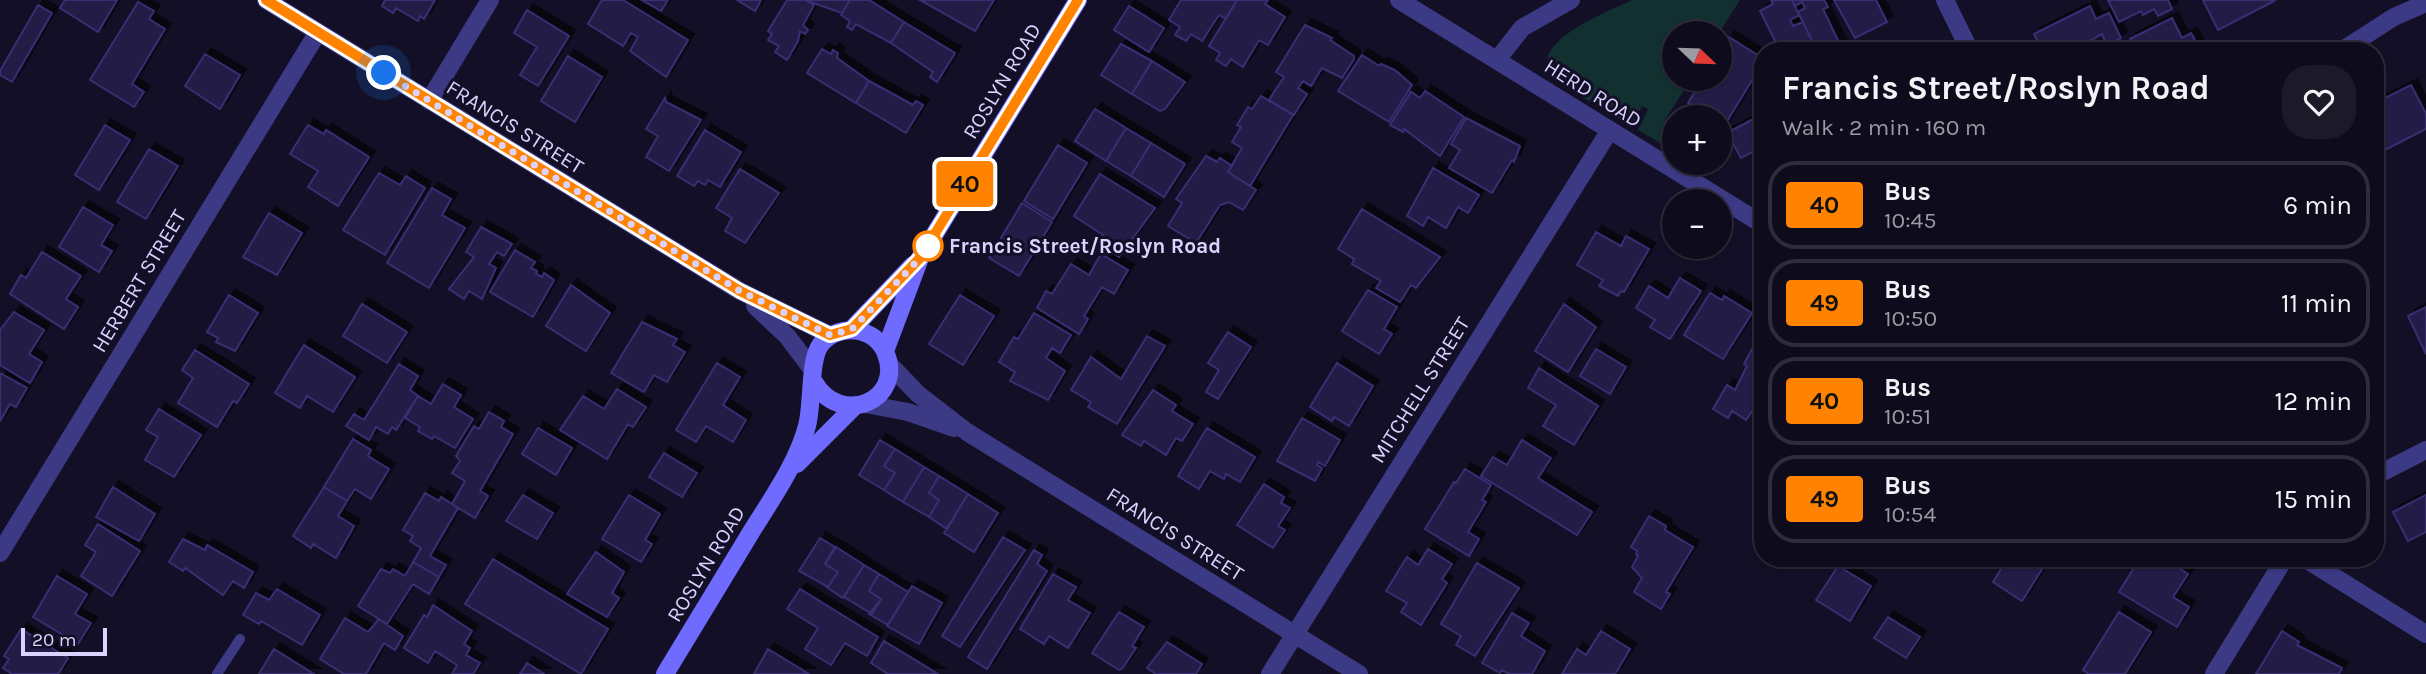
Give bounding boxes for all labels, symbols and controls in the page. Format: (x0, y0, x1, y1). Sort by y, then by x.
street label: ROSLYN ROAD (958, 19, 1046, 143)
north arrow (1662, 21, 1732, 91)
map controls (1662, 21, 1732, 259)
street label: HERD ROAD (1540, 54, 1646, 132)
your location (366, 55, 401, 90)
button: heart (2282, 65, 2356, 139)
text: Francis Street/Roslyn Road (1782, 69, 2210, 107)
street label: FRANCIS STREET (442, 75, 588, 179)
button: + (1662, 105, 1732, 175)
text: Walk · 2 min · 160 m (1782, 114, 1986, 141)
line badge: 40 (934, 161, 996, 207)
text: 40 (950, 170, 980, 198)
text: Bus (1884, 176, 1931, 207)
button: − (1662, 189, 1732, 259)
text: 6 min (2283, 190, 2352, 221)
text: 40 (1810, 191, 1839, 219)
street label: HERBERT STREET (87, 205, 191, 357)
text: 10:45 (1884, 207, 1936, 234)
marker: Francis Street/Roslyn Road (913, 231, 943, 261)
place label: Francis Street/Roslyn Road (949, 234, 1221, 258)
text: Bus (1884, 274, 1931, 305)
text: 11 min (2281, 288, 2352, 319)
text: 49 (1810, 289, 1839, 317)
text: 10:50 (1884, 305, 1937, 332)
street label: MITCHELL STREET (1365, 312, 1475, 467)
text: Bus (1884, 372, 1931, 403)
text: 12 min (2274, 386, 2352, 417)
text: 40 (1810, 387, 1839, 415)
text: 10:51 (1884, 403, 1931, 430)
text: Bus (1884, 470, 1931, 501)
street label: FRANCIS STREET (1102, 482, 1248, 586)
text: 15 min (2275, 484, 2352, 515)
text: 49 (1810, 485, 1839, 513)
text: 10:54 (1884, 501, 1936, 528)
street label: ROSLYN ROAD (662, 502, 750, 626)
scale bar (21, 625, 107, 657)
text: 20 m (32, 629, 77, 651)

